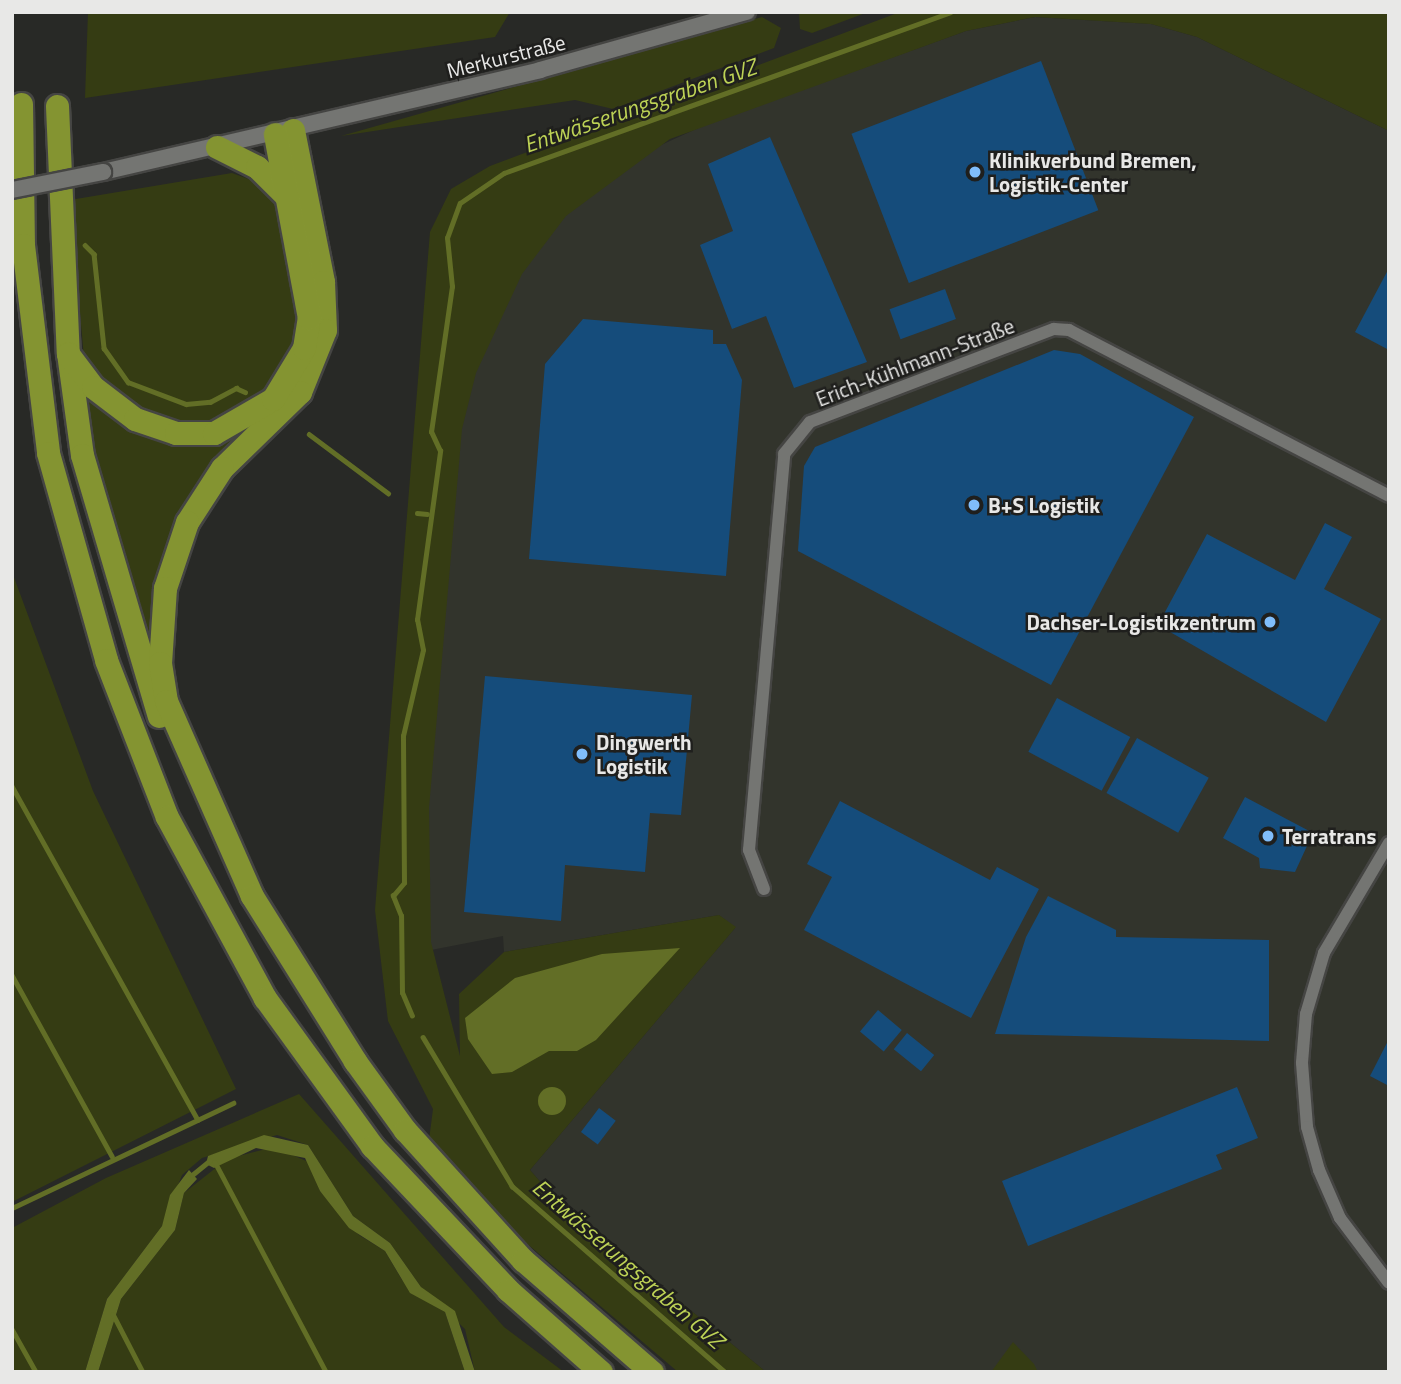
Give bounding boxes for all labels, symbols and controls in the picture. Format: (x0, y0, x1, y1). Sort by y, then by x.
street label: Merkurstraße (444, 29, 568, 83)
water label: Entwässerungsgraben GVZ (520, 53, 760, 159)
place label: Klinikverbund Bremen, Logistik-Center (989, 147, 1197, 197)
marker: Klinikverbund Bremen, Logistik-Center (967, 164, 983, 180)
street label: Erich-Kühlmann-Straße (812, 313, 1018, 411)
place label: B+S Logistik (988, 492, 1100, 518)
marker: B+S Logistik (966, 497, 982, 513)
place label: Dachser-Logistikzentrum (1026, 609, 1256, 635)
marker: Dachser-Logistikzentrum (1262, 614, 1278, 630)
place label: Dingwerth Logistik (596, 729, 692, 779)
marker: Dingwerth Logistik (574, 746, 590, 762)
place label: Terratrans (1282, 823, 1376, 849)
marker: Terratrans (1260, 828, 1276, 844)
water label: Entwässerungsgraben GVZ (527, 1174, 729, 1354)

